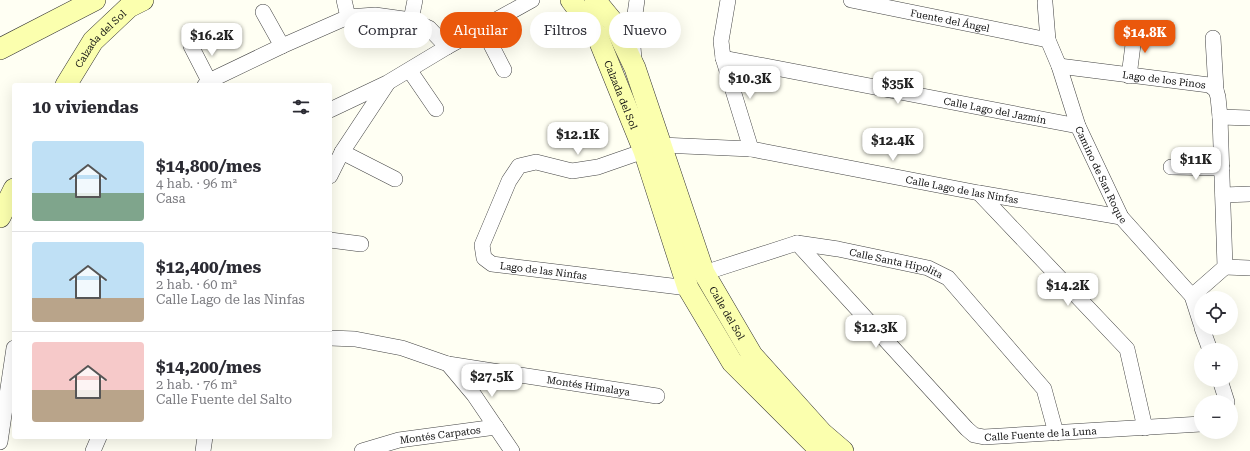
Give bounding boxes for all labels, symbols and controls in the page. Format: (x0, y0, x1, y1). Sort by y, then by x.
street label: Fuente del Ángel (909, 7, 991, 34)
street label: Calzada del Sol (73, 8, 128, 70)
chip: Comprar (344, 12, 432, 48)
chip: Alquilar (440, 12, 522, 48)
chip: Filtros (530, 12, 601, 48)
chip: Nuevo (609, 12, 681, 48)
pin: $14.8K (1112, 20, 1178, 54)
pin: $16.2K (179, 23, 245, 57)
text: $14.8K (1123, 25, 1167, 40)
text: $16.2K (190, 28, 234, 43)
street label: Calzada del Sol (602, 59, 640, 131)
pin: $10.3K (717, 66, 783, 100)
street label: Lago de los Pinos (1122, 69, 1207, 91)
text: $10.3K (728, 71, 772, 86)
pin: $35K (874, 71, 922, 105)
text: $35K (882, 76, 914, 91)
street label: Calle Lago del Jazmín (943, 95, 1048, 126)
icon: filters (290, 96, 312, 118)
text: 10 viviendas (32, 97, 138, 117)
pin: $12.1K (545, 122, 611, 156)
street label: Camino de San Roque (1073, 124, 1129, 226)
text: $12.1K (556, 127, 600, 142)
pin: $12.4K (860, 128, 926, 162)
text: $12.4K (871, 133, 915, 148)
pin: $11K (1172, 147, 1220, 181)
text: $11K (1180, 152, 1212, 167)
text: $14,800/mes (156, 156, 261, 176)
icon: home (64, 157, 112, 205)
street label: Calle Lago de las Ninfas (905, 174, 1019, 206)
text: 4 hab. · 96 m² (156, 176, 237, 191)
text: Casa (156, 191, 186, 206)
street label: Calle Santa Hipolita (848, 247, 945, 281)
text: $12,400/mes (156, 257, 261, 277)
icon: home (64, 258, 112, 306)
street label: Lago de las Ninfas (499, 260, 588, 282)
pin: $14.2K (1035, 273, 1101, 307)
text: 2 hab. · 60 m² (156, 277, 237, 292)
text: $14.2K (1046, 278, 1090, 293)
street label: Calle del Sol (707, 285, 747, 342)
map controls (1194, 291, 1238, 439)
button: locate (1194, 291, 1238, 335)
text: Calle Lago de las Ninfas (156, 292, 305, 307)
pin: $12.3K (843, 315, 909, 349)
text: $12.3K (854, 320, 898, 335)
button: + (1194, 343, 1238, 387)
text: $14,200/mes (156, 357, 261, 377)
icon: home (64, 358, 112, 406)
pin: $27.5K (459, 364, 525, 398)
text: $27.5K (470, 369, 514, 384)
street label: Montés Himalaya (546, 374, 631, 398)
text: 2 hab. · 76 m² (156, 377, 237, 392)
text: Calle Fuente del Salto (156, 392, 292, 407)
button: − (1194, 395, 1238, 439)
street label: Montés Carpatos (399, 424, 481, 446)
street label: Calle Fuente de la Luna (984, 425, 1098, 443)

